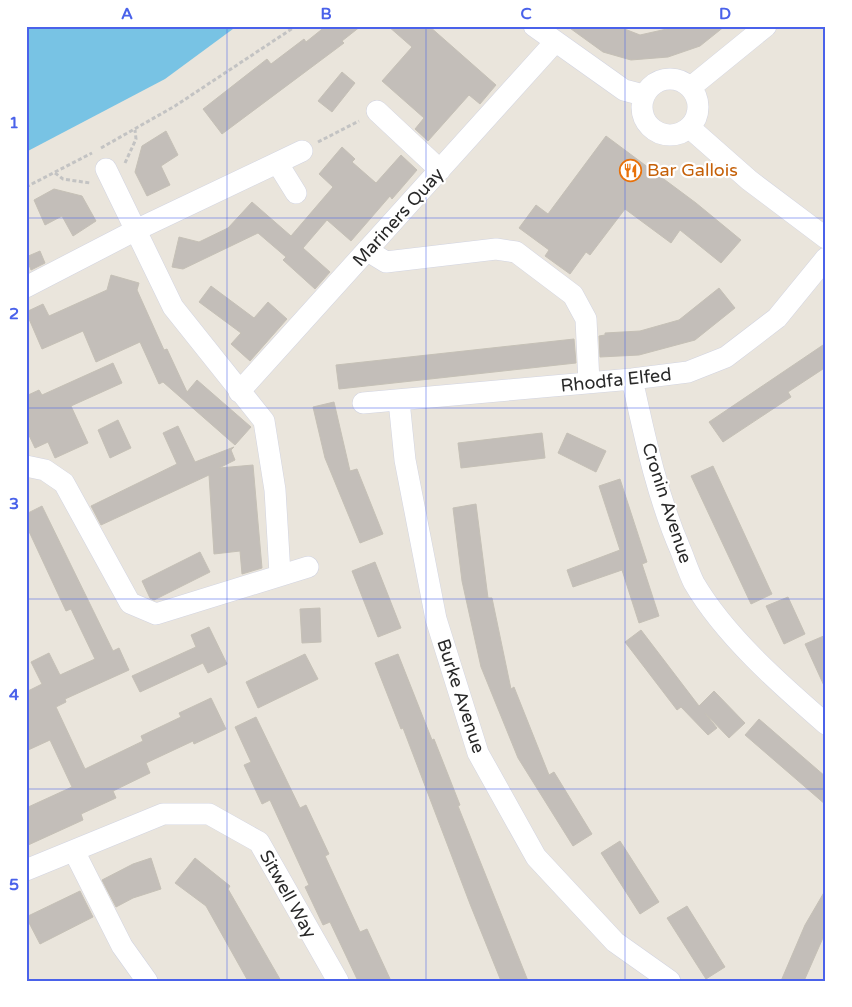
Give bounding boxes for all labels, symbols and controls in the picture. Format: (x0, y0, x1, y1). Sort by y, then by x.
text: A (121, 4, 133, 24)
text: B (320, 4, 332, 24)
text: C (520, 4, 532, 24)
text: D (719, 4, 731, 24)
text: 1 (9, 113, 19, 133)
restaurant icon: Bar Gallois (619, 158, 643, 182)
place label: Bar Gallois (647, 159, 738, 181)
street label: Mariners Quay (348, 163, 448, 271)
text: 2 (9, 304, 19, 324)
street label: Rhodfa Elfed (559, 363, 673, 397)
street label: Cronin Avenue (637, 440, 697, 566)
text: 3 (9, 494, 19, 514)
street label: Burke Avenue (432, 636, 490, 756)
text: 4 (9, 685, 19, 705)
street label: Sitwell Way (255, 846, 321, 942)
text: 5 (9, 875, 19, 895)

